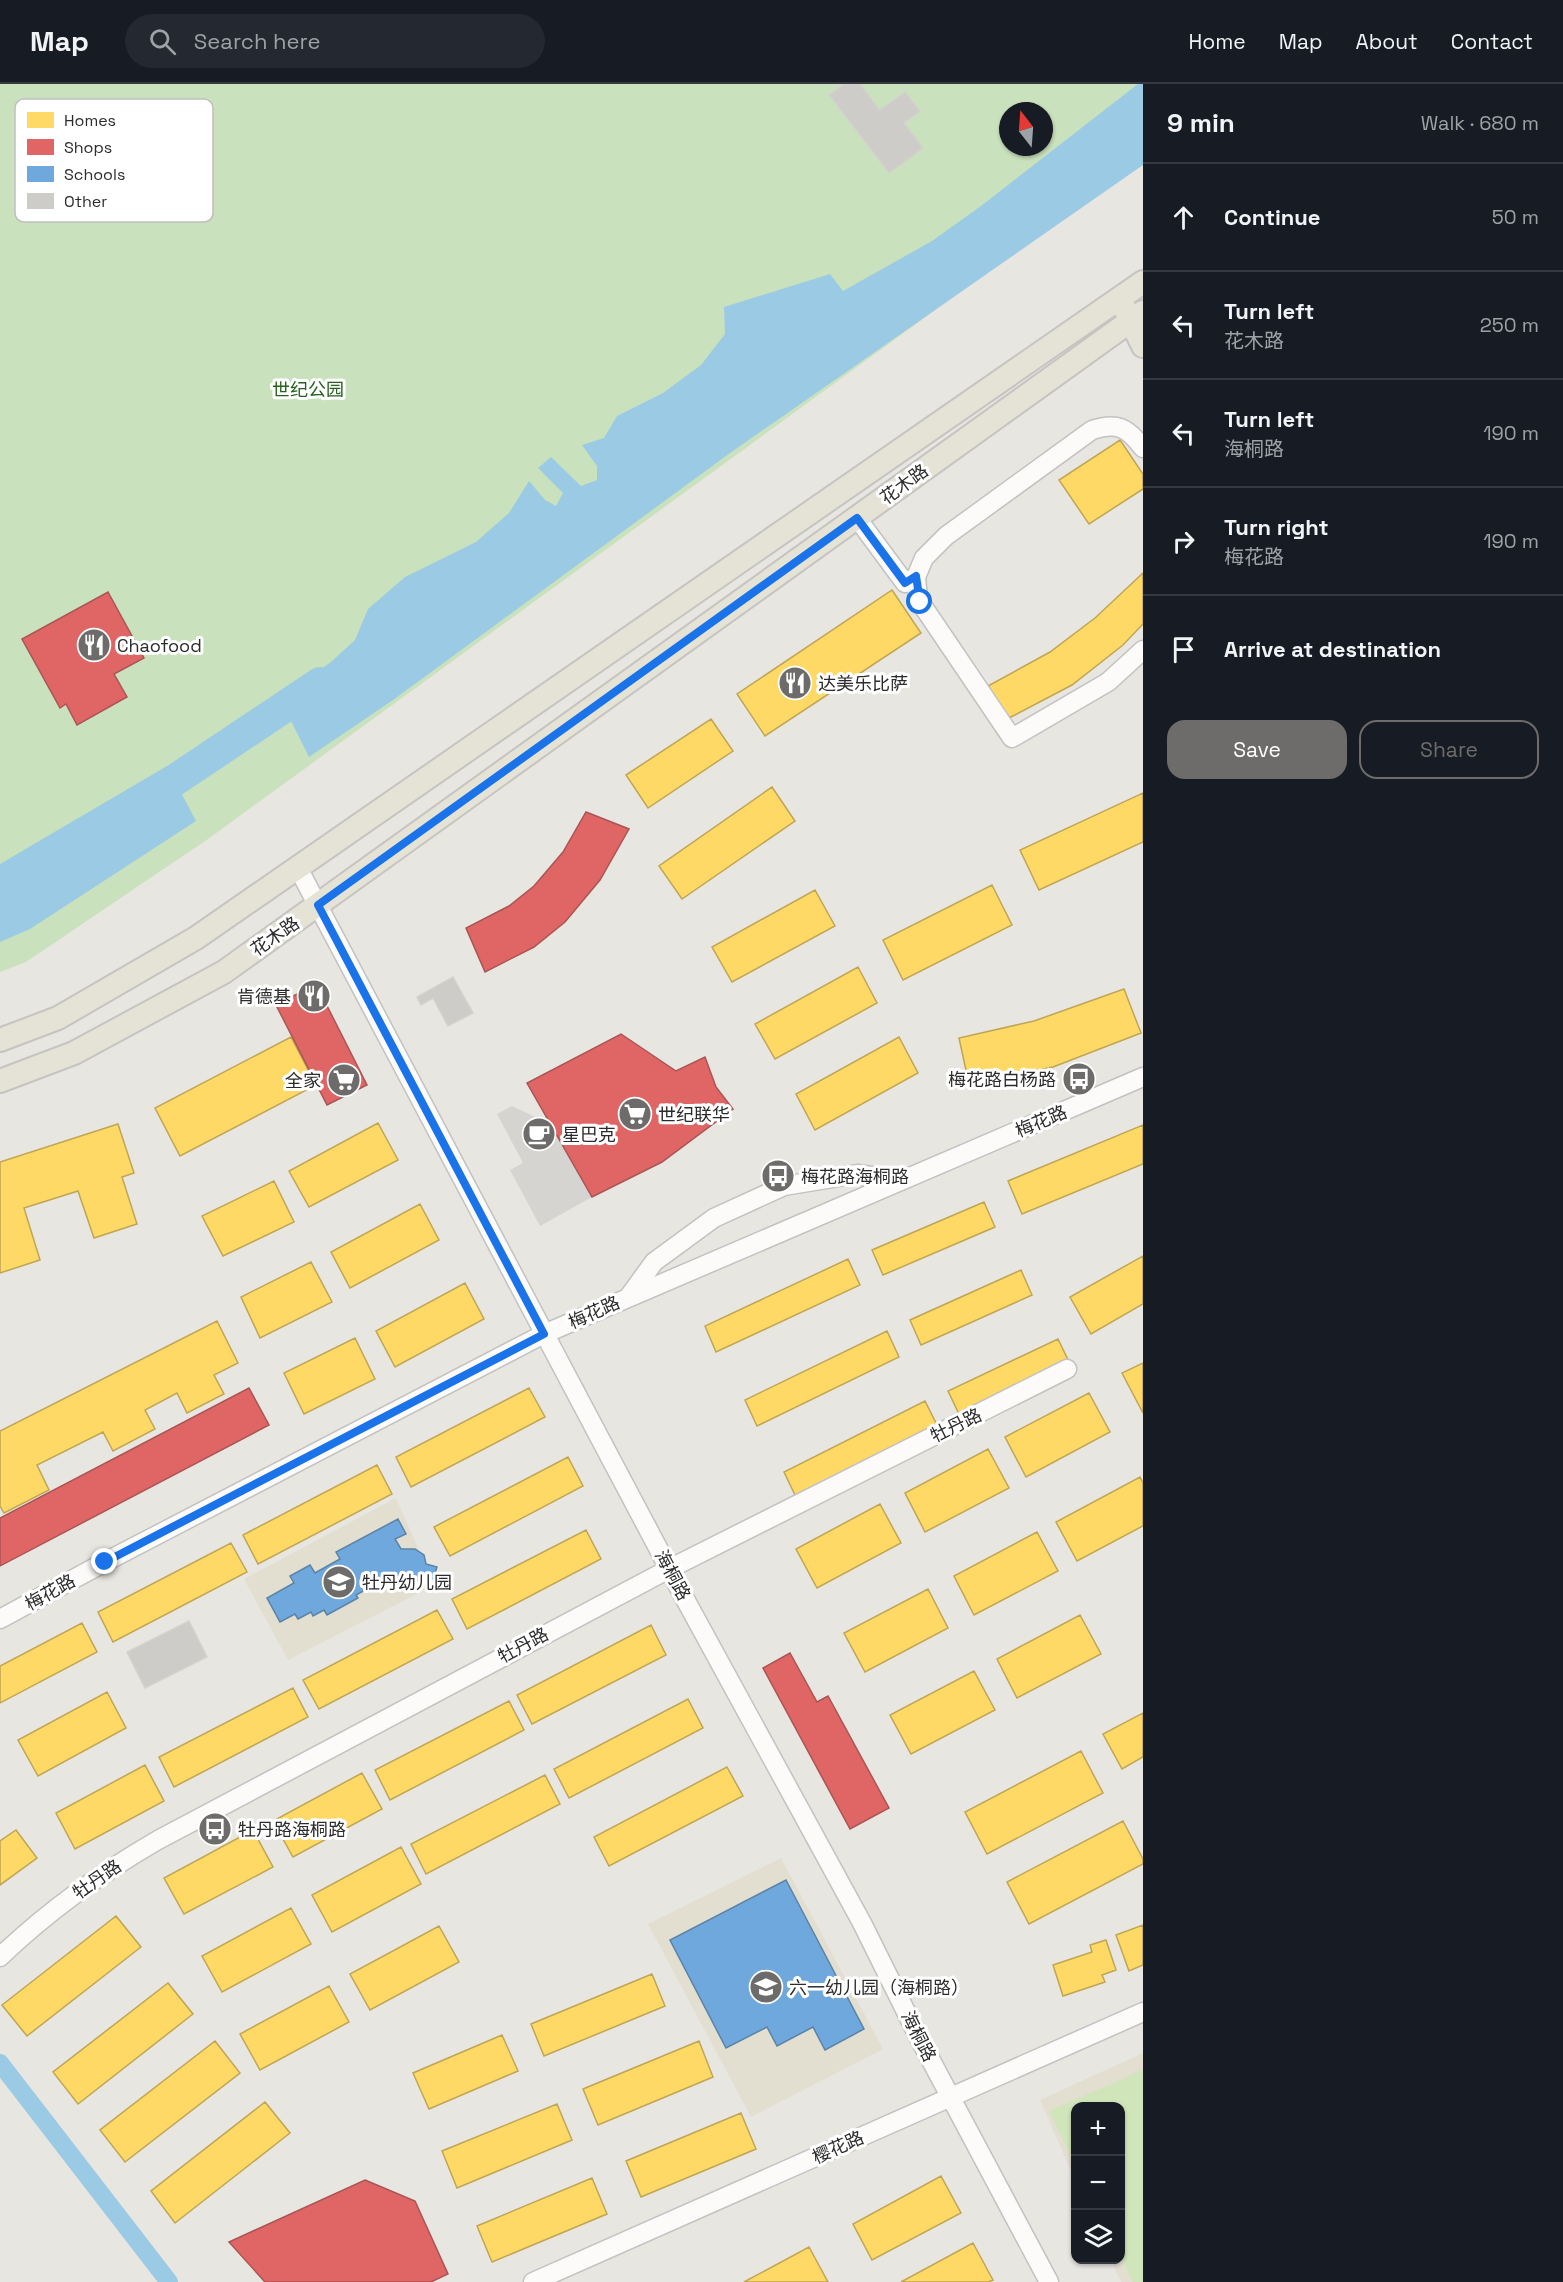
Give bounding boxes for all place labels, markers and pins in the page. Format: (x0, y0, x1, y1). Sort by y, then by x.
restaurant icon: Chaofood (76, 627, 112, 663)
place label: Chaofood (117, 634, 202, 657)
restaurant icon: 达美乐比萨 (777, 665, 813, 701)
place label: 达美乐比萨 (818, 672, 908, 695)
restaurant icon: 肯德基 (296, 978, 332, 1014)
place label: 肯德基 (237, 985, 291, 1008)
bus stop icon: 梅花路白杨路 (1061, 1061, 1097, 1097)
supermarket icon: 全家 (326, 1062, 362, 1098)
place label: 梅花路白杨路 (948, 1068, 1056, 1091)
place label: 全家 (285, 1069, 321, 1092)
supermarket icon: 世纪联华 (617, 1096, 653, 1132)
place label: 世纪联华 (658, 1103, 730, 1126)
cafe icon: 星巴克 (521, 1116, 557, 1152)
place label: 星巴克 (562, 1123, 616, 1146)
bus stop icon: 梅花路海桐路 (760, 1158, 796, 1194)
place label: 梅花路海桐路 (801, 1165, 909, 1188)
school or university icon: 牡丹幼儿园 (321, 1564, 357, 1600)
place label: 牡丹幼儿园 (362, 1571, 452, 1594)
bus stop icon: 牡丹路海桐路 (197, 1811, 233, 1847)
place label: 牡丹路海桐路 (238, 1818, 346, 1841)
school or university icon: 六一幼儿园（海桐路） (748, 1969, 784, 2005)
place label: 六一幼儿园（海桐路） (789, 1976, 969, 1999)

